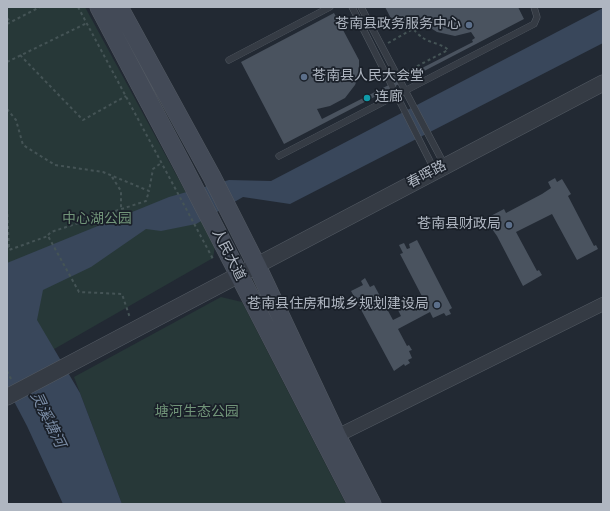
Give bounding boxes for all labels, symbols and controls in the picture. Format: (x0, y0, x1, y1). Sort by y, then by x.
place label: 苍南县政务服务中心 (335, 17, 461, 33)
marker: 苍南县政务服务中心 (464, 20, 474, 30)
place label: 苍南县人民大会堂 (312, 69, 424, 85)
marker: 苍南县人民大会堂 (299, 72, 309, 82)
place label: 连廊 (375, 90, 403, 106)
marker: 连廊 (362, 93, 372, 103)
street label: 春晖路 (405, 158, 449, 192)
park label: 中心湖公园 (62, 212, 132, 228)
place label: 苍南县财政局 (417, 217, 501, 233)
marker: 苍南县财政局 (504, 220, 514, 230)
street label: 人民大道 (208, 226, 248, 284)
place label: 苍南县住房和城乡规划建设局 (247, 297, 429, 313)
marker: 苍南县住房和城乡规划建设局 (432, 300, 442, 310)
water label: 灵溪塘河 (26, 389, 68, 451)
park label: 塘河生态公园 (155, 405, 239, 421)

